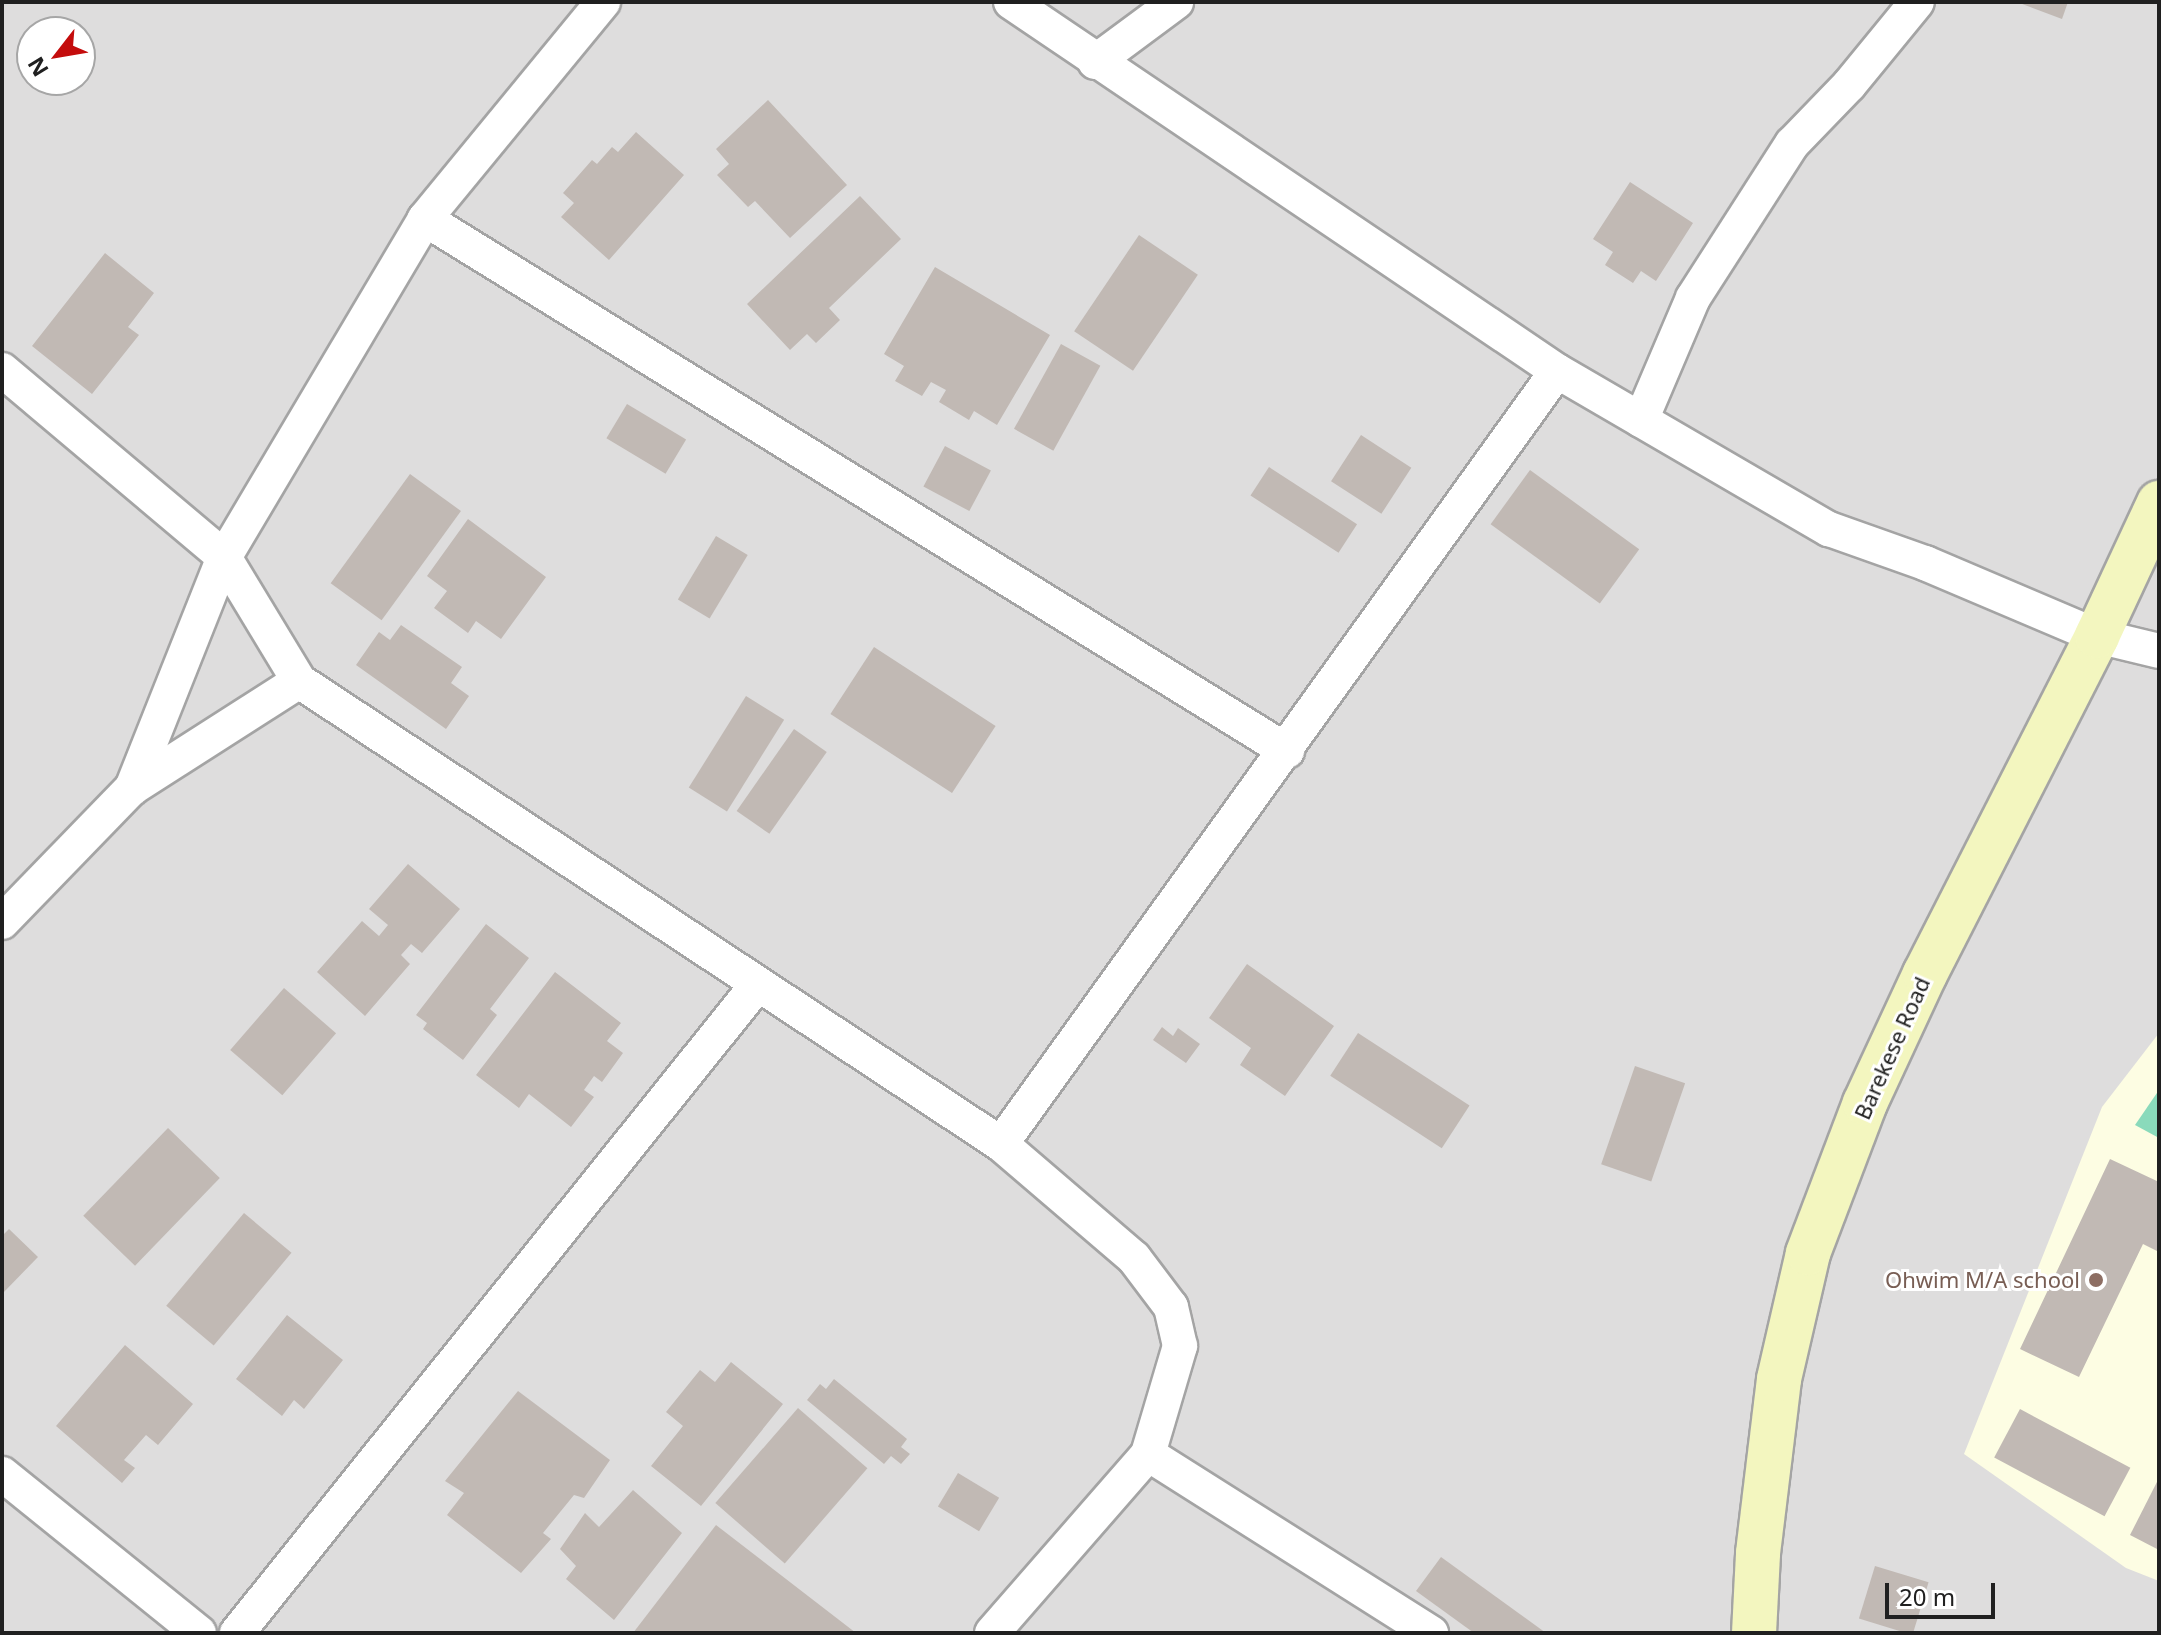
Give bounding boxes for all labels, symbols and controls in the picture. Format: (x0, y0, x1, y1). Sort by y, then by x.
north arrow (16, 16, 96, 96)
text: N (20, 52, 55, 83)
street label: Barekese Road (1849, 973, 1935, 1123)
place label: Ohwim M/A school (1885, 1267, 2080, 1293)
marker: Ohwim M/A school (2087, 1271, 2105, 1289)
scale bar (1889, 1567, 1999, 1617)
text: 20 m (1899, 1580, 1955, 1613)

